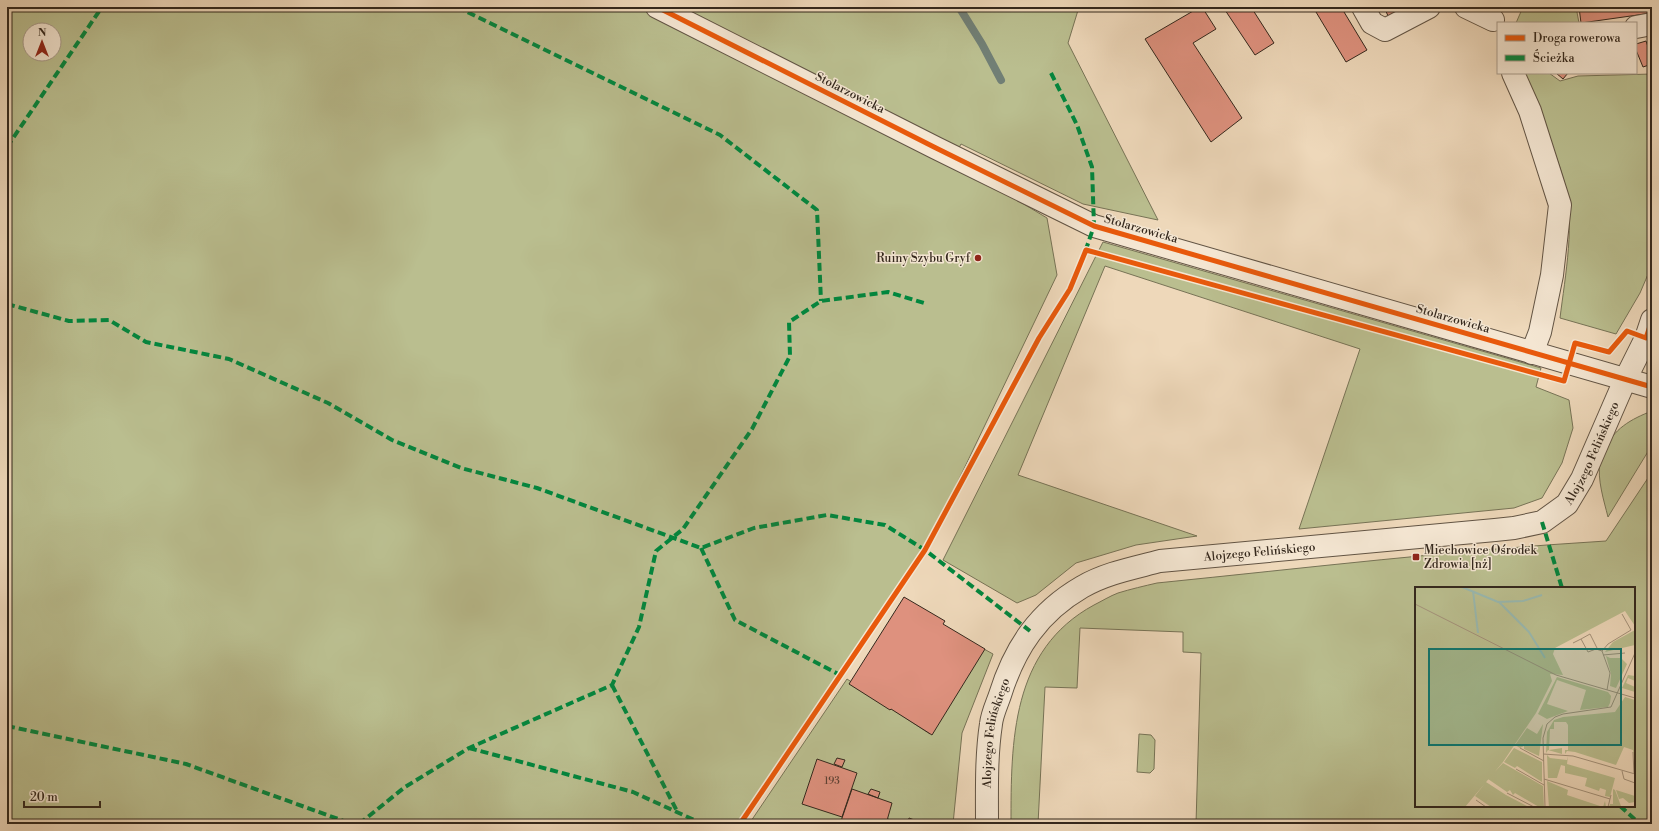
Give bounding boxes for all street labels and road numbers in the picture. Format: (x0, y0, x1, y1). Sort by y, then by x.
street label: Stolarzowicka (813, 69, 888, 117)
street label: Stolarzowicka (1102, 211, 1180, 247)
street label: Stolarzowicka (1414, 301, 1492, 337)
street label: Alojzego Felińskiego (1560, 399, 1622, 508)
street label: Alojzego Felińskiego (1202, 539, 1316, 565)
street label: Alojzego Felińskiego (979, 676, 1013, 789)

